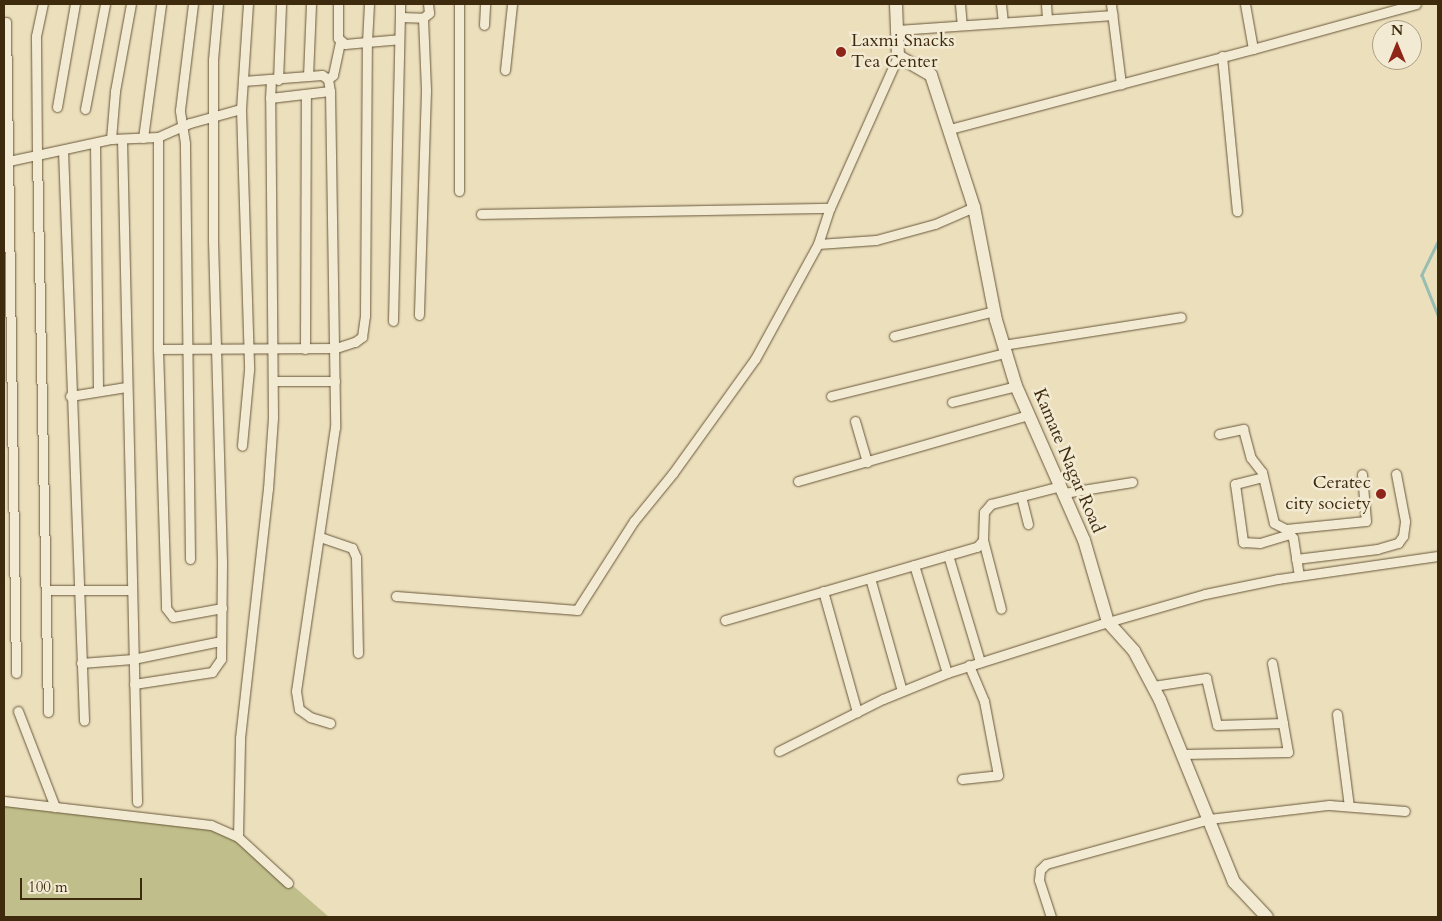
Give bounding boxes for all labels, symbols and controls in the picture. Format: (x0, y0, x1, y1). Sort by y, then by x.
north arrow (1372, 20, 1422, 70)
text: N (1391, 21, 1403, 40)
place label: Laxmi Snacks Tea Center (851, 31, 955, 74)
marker: Laxmi Snacks Tea Center (835, 46, 847, 58)
street label: Kamate Nagar Road (1028, 386, 1108, 536)
place label: Ceratec city society (1285, 473, 1371, 516)
marker: Ceratec city society (1375, 488, 1387, 500)
scale bar (22, 868, 145, 900)
text: 100 m (28, 877, 68, 897)

